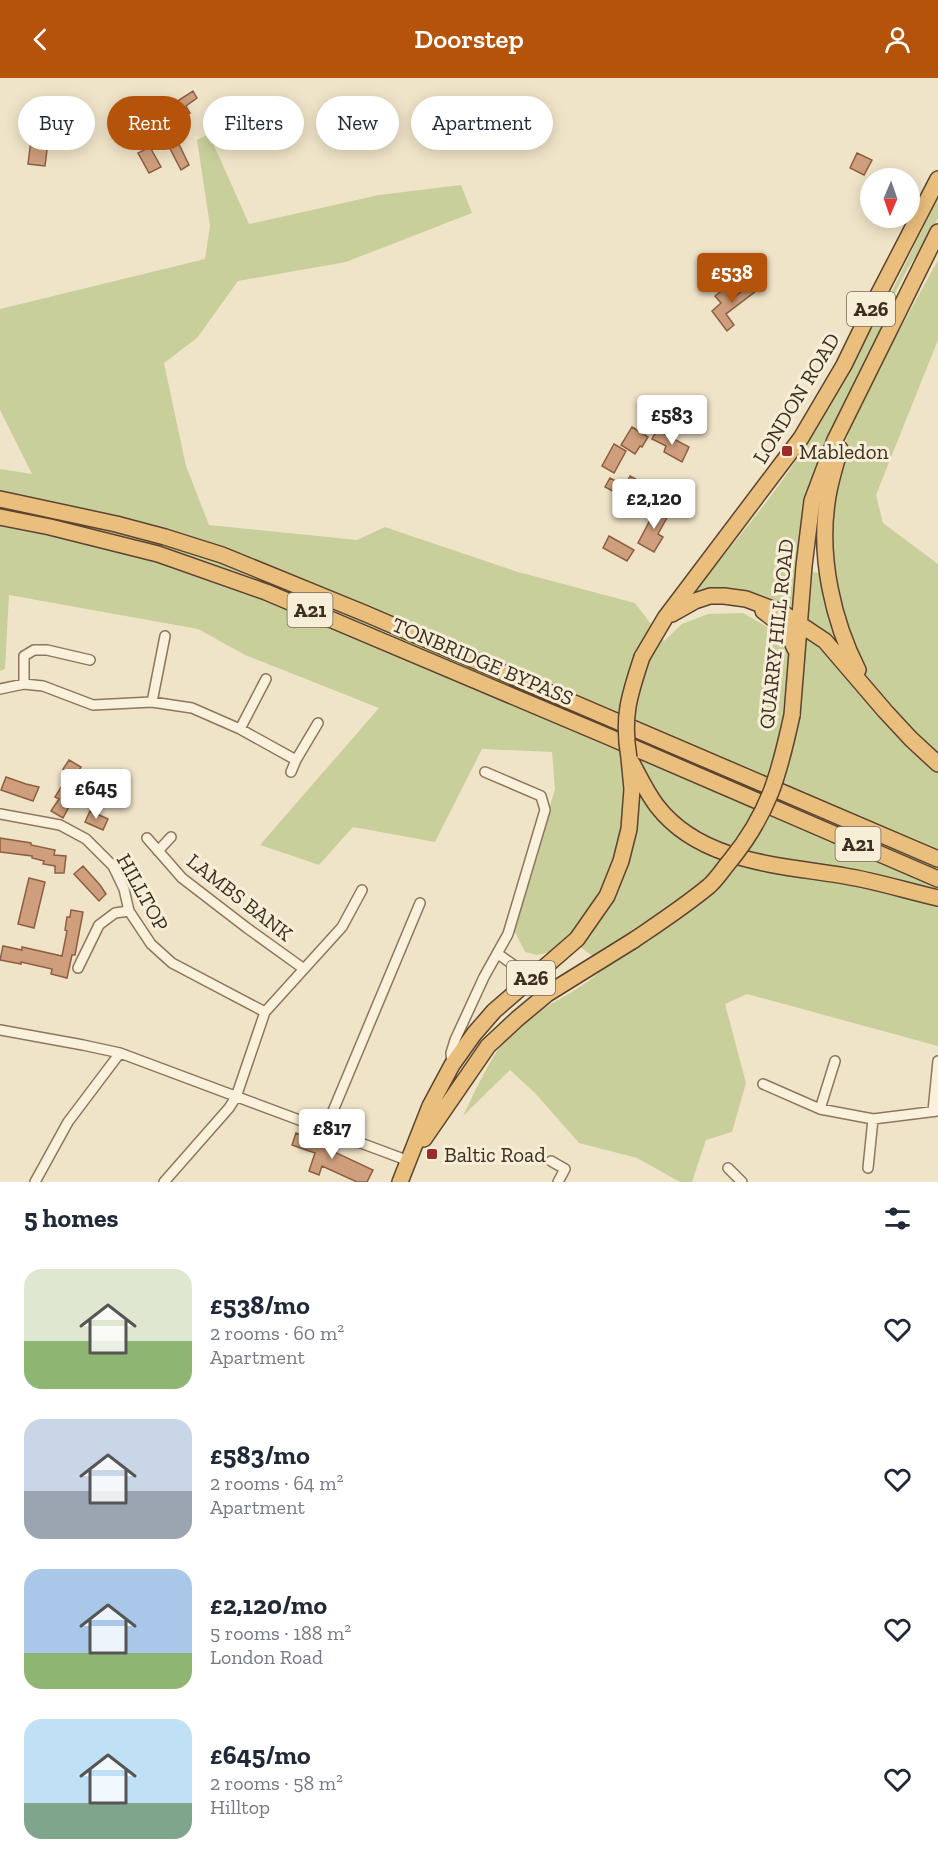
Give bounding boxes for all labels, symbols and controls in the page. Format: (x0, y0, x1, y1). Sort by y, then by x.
icon: back (24, 23, 57, 56)
text: Doorstep (414, 23, 524, 55)
icon: person (881, 23, 914, 56)
chip: Buy (18, 96, 95, 150)
chip: Rent (107, 96, 191, 150)
chip: Filters (203, 96, 304, 150)
chip: New (316, 96, 399, 150)
chip: Apartment (411, 96, 553, 150)
north arrow (860, 168, 920, 228)
map controls (860, 168, 920, 228)
pin: £538 (696, 253, 768, 304)
text: £538 (711, 260, 753, 284)
road number: A26 (847, 292, 895, 326)
street label: LONDON ROAD (747, 328, 845, 468)
pin: £583 (636, 395, 708, 446)
text: £583 (651, 402, 693, 426)
place label: Mabledon (799, 439, 888, 464)
marker: Mabledon (780, 444, 794, 458)
pin: £2,120 (605, 479, 703, 530)
text: £2,120 (626, 486, 682, 510)
street label: QUARRY HILL ROAD (754, 538, 798, 730)
road number: A21 (288, 593, 332, 627)
street label: TONBRIDGE BYPASS (389, 611, 577, 711)
pin: £645 (60, 769, 132, 820)
text: £645 (75, 776, 117, 800)
road number: A21 (836, 827, 880, 861)
street label: LAMBS BANK (182, 848, 298, 946)
street label: HILLTOP (112, 849, 174, 935)
road number: A26 (507, 961, 555, 995)
pin: £817 (296, 1109, 368, 1160)
text: £817 (313, 1116, 351, 1140)
place label: Baltic Road (444, 1142, 546, 1167)
marker: Baltic Road (425, 1147, 439, 1161)
text: 5 homes (24, 1202, 118, 1234)
icon: filters (881, 1202, 914, 1235)
text: £538/mo (210, 1289, 310, 1321)
icon: home (72, 1293, 144, 1365)
icon: heart (881, 1313, 914, 1346)
text: 2 rooms · 60 m² (210, 1321, 344, 1345)
text: Apartment (210, 1345, 305, 1369)
text: £583/mo (210, 1439, 310, 1471)
icon: home (72, 1443, 144, 1515)
icon: heart (881, 1463, 914, 1496)
text: 2 rooms · 64 m² (210, 1471, 343, 1495)
text: Apartment (210, 1495, 305, 1519)
text: £2,120/mo (210, 1589, 327, 1621)
icon: home (72, 1593, 144, 1665)
icon: heart (881, 1613, 914, 1646)
text: 5 rooms · 188 m² (210, 1621, 351, 1645)
text: London Road (210, 1645, 323, 1669)
text: £645/mo (210, 1739, 311, 1771)
icon: home (72, 1743, 144, 1815)
icon: heart (881, 1763, 914, 1796)
text: 2 rooms · 58 m² (210, 1771, 343, 1795)
text: Hilltop (210, 1795, 270, 1819)

